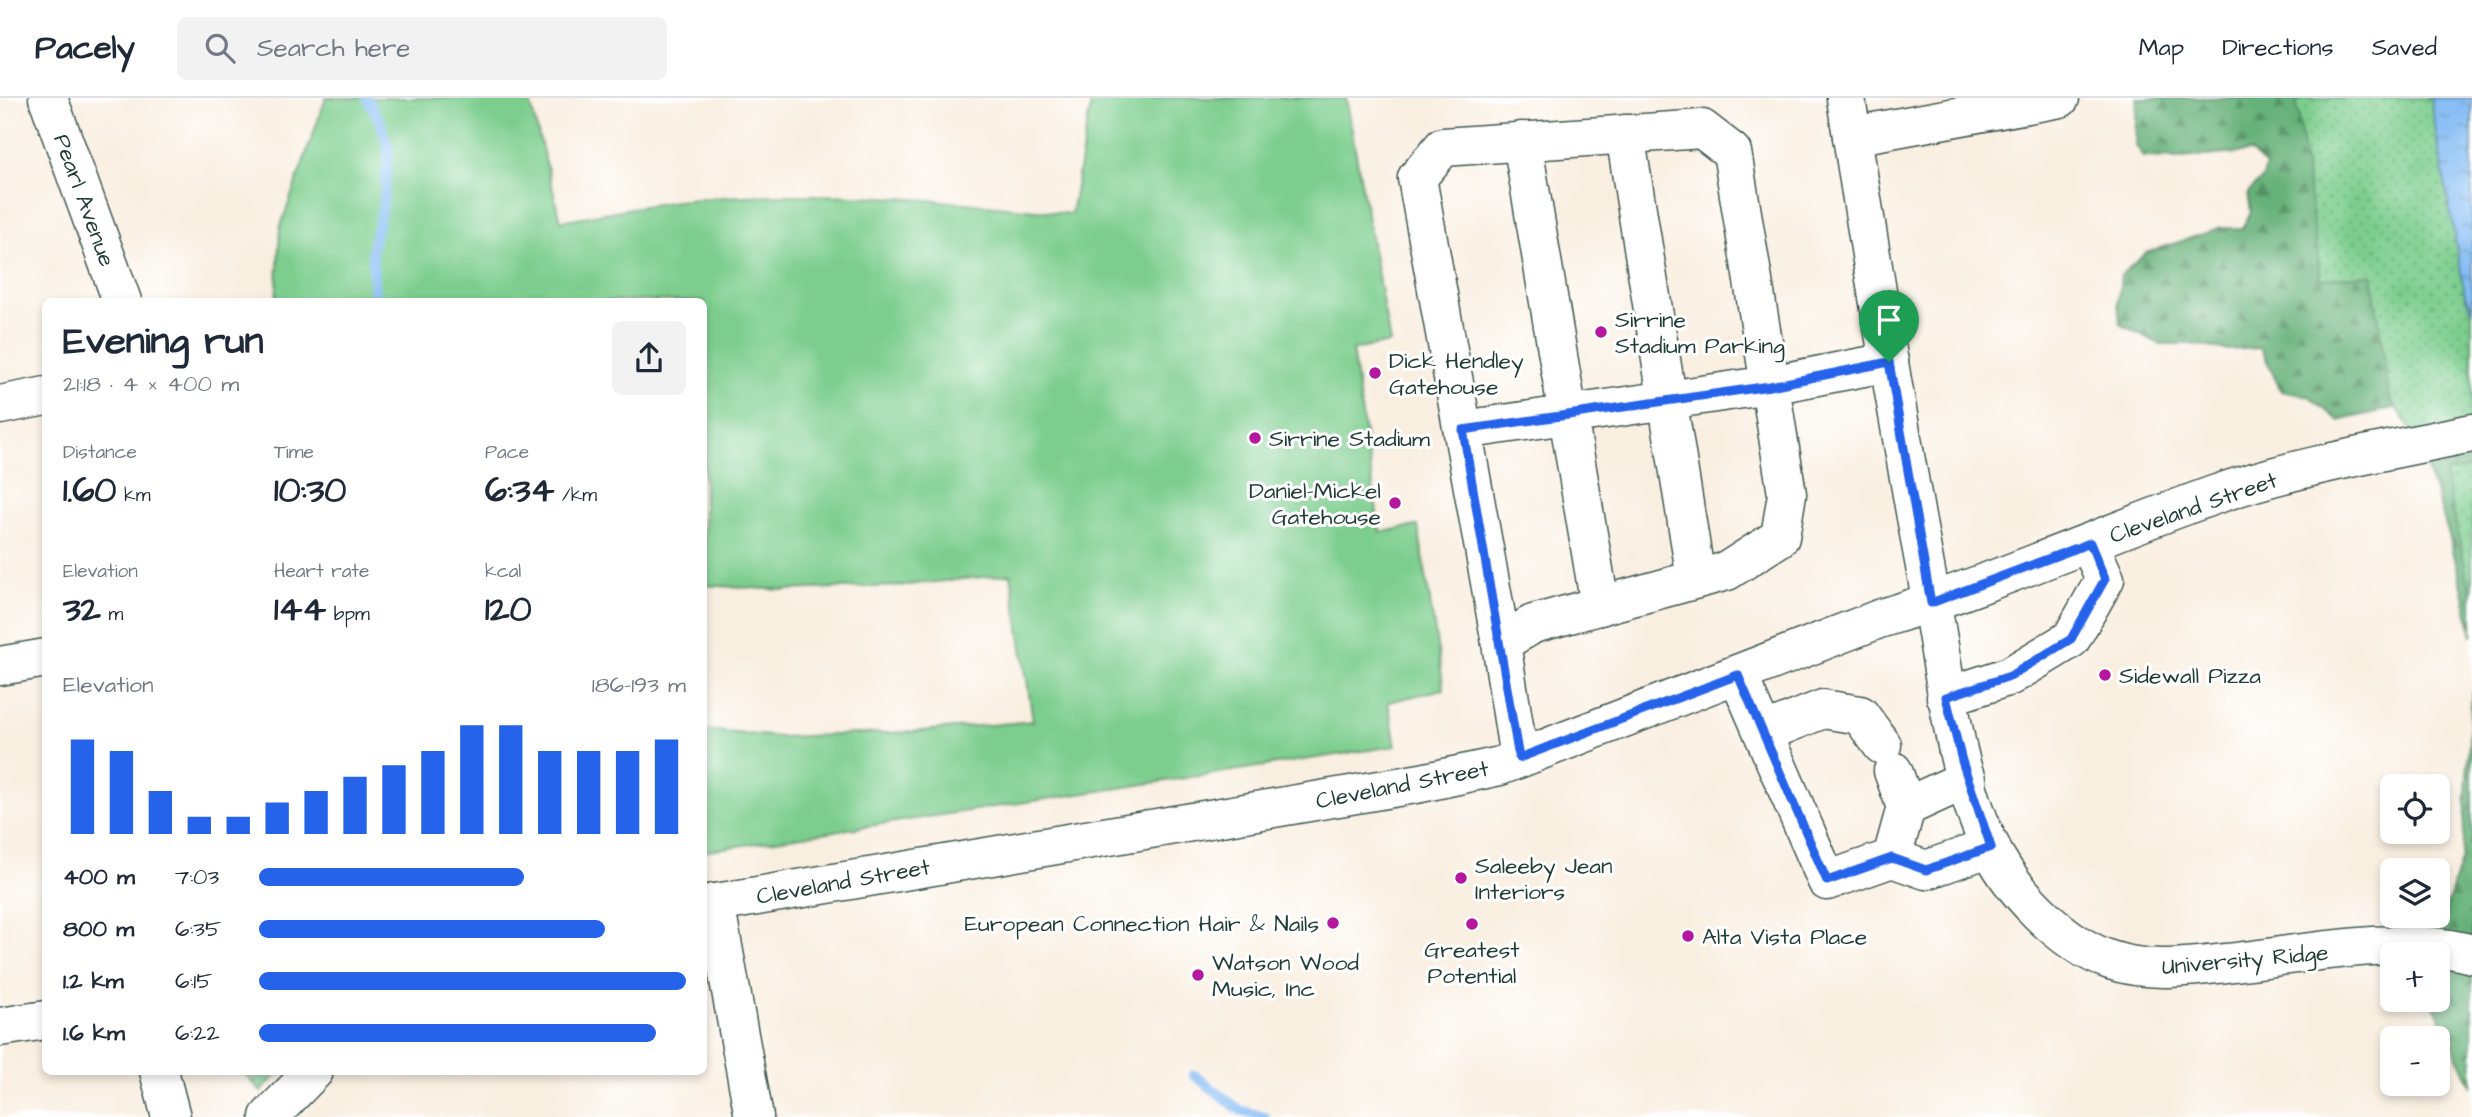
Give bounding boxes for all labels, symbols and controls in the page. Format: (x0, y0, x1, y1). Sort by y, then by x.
search box (177, 17, 667, 80)
text: Pacely (35, 25, 135, 71)
icon: search (201, 29, 239, 67)
text: Search here (257, 30, 410, 66)
text: Map (2139, 31, 2184, 65)
text: Directions (2222, 31, 2334, 65)
text: Saved (2372, 31, 2437, 65)
street label: Pearl Avenue (45, 130, 123, 271)
pin (1859, 290, 1919, 362)
icon: arrive (1870, 301, 1908, 339)
place label: Sirrine Stadium Parking (1615, 304, 1785, 363)
text: Evening run (63, 316, 264, 368)
button: share (612, 321, 686, 395)
marker: Sirrine Stadium Parking (1593, 324, 1609, 340)
place label: Dick Hendley Gatehouse (1389, 345, 1524, 403)
marker: Dick Hendley Gatehouse (1367, 365, 1383, 381)
text: 21:18 · 4 × 400 m (63, 368, 239, 400)
place label: Sirrine Stadium (1269, 423, 1430, 455)
marker: Sirrine Stadium (1247, 430, 1263, 446)
text: Distance (63, 439, 137, 466)
text: Time (274, 439, 314, 466)
text: Pace (485, 439, 529, 466)
street label: Cleveland Street (2105, 464, 2282, 552)
text: 1.60 (63, 466, 116, 515)
text: 10:30 (274, 466, 346, 515)
text: 6:34 (485, 466, 554, 515)
place label: Daniel-Mickel Gatehouse (1249, 475, 1381, 533)
text: km (116, 482, 151, 509)
text: /km (554, 482, 597, 509)
marker: Daniel-Mickel Gatehouse (1387, 495, 1403, 511)
text: Elevation (63, 558, 138, 585)
text: Heart rate (274, 558, 369, 585)
text: kcal (485, 558, 521, 585)
text: 32 (63, 585, 101, 634)
text: 144 (274, 585, 326, 634)
text: 120 (485, 585, 532, 634)
text: m (101, 601, 123, 628)
text: bpm (326, 601, 370, 628)
place label: Sidewall Pizza (2119, 660, 2261, 692)
marker: Sidewall Pizza (2097, 667, 2113, 683)
text: Elevation (63, 669, 154, 701)
text: 186–193 m (592, 669, 686, 701)
street label: Cleveland Street (1313, 752, 1492, 817)
map controls (2380, 774, 2450, 1096)
button: locate (2380, 774, 2450, 844)
place label: Saleeby Jean Interiors (1475, 850, 1613, 908)
street label: Cleveland Street (754, 851, 933, 913)
button: layers (2380, 858, 2450, 928)
text: 400 m (63, 861, 135, 893)
text: 7:03 (175, 861, 219, 893)
marker: Saleeby Jean Interiors (1453, 870, 1469, 886)
place label: European Connection Hair & Nails (964, 908, 1319, 940)
text: 800 m (63, 913, 134, 945)
text: 6:35 (175, 913, 221, 945)
marker: European Connection Hair & Nails (1325, 915, 1341, 931)
marker: Greatest Potential (1464, 916, 1480, 932)
place label: Alta Vista Place (1702, 921, 1867, 953)
marker: Alta Vista Place (1680, 928, 1696, 944)
place label: Greatest Potential (1424, 934, 1520, 992)
street label: University Ridge (2160, 937, 2330, 984)
button: + (2380, 942, 2450, 1012)
place label: Watson Wood Music, Inc (1212, 947, 1359, 1005)
text: 1.2 km (63, 965, 124, 997)
text: 6:15 (175, 965, 213, 997)
marker: Watson Wood Music, Inc (1190, 967, 1206, 983)
text: 1.6 km (63, 1017, 125, 1049)
text: 6:22 (175, 1017, 220, 1049)
button: − (2380, 1026, 2450, 1096)

